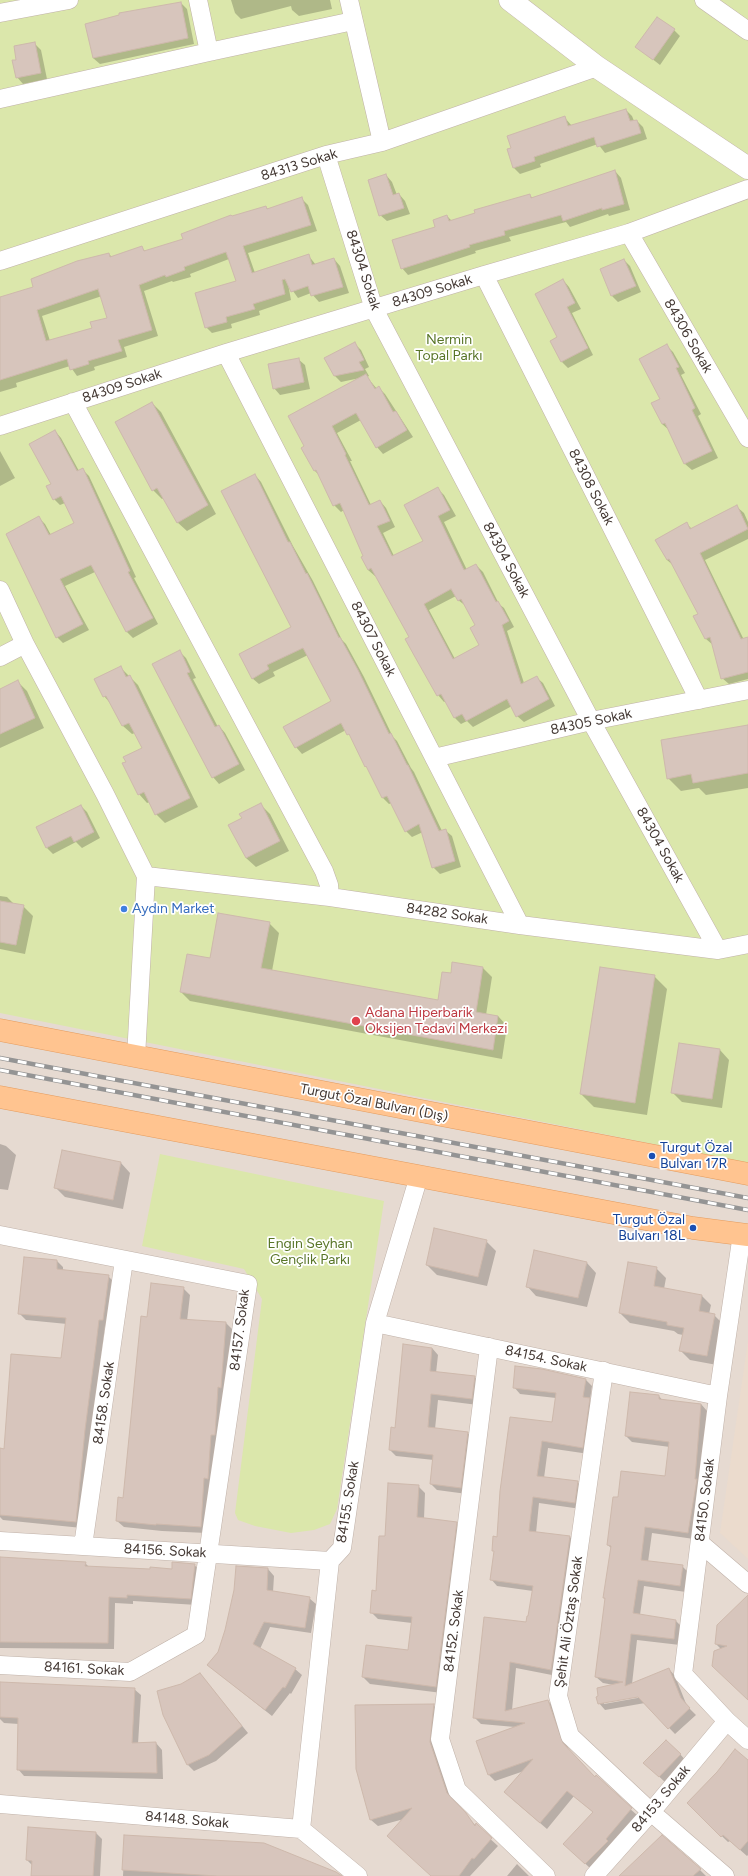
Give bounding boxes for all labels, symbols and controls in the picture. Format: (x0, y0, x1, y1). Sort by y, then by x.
street label: 84313 Sokak (259, 145, 339, 185)
street label: 84304 Sokak (342, 228, 384, 312)
street label: 84309 Sokak (390, 271, 474, 311)
street label: 84306 Sokak (660, 296, 716, 376)
park label: Nermin Topal Parkı (416, 332, 482, 364)
street label: 84309 Sokak (80, 365, 164, 407)
street label: 84308 Sokak (565, 446, 617, 528)
street label: 84304 Sokak (479, 519, 533, 601)
street label: 84307 Sokak (347, 599, 399, 679)
street label: 84305 Sokak (549, 705, 633, 739)
street label: 84304 Sokak (632, 804, 688, 886)
street label: 84282 Sokak (405, 900, 489, 928)
place label: Aydın Market (132, 901, 215, 917)
marker: Aydın Market (119, 904, 129, 914)
place label: Adana Hiperbarik Oksijen Tedavi Merkezi (365, 1005, 507, 1038)
marker: Adana Hiperbarik Oksijen Tedavi Merkezi (350, 1015, 362, 1027)
street label: Turgut Özal Bulvarı (Dış) (299, 1080, 449, 1126)
place label: Turgut Özal Bulvarı 17R (660, 1140, 732, 1172)
marker: Turgut Özal Bulvarı 17R (647, 1151, 657, 1161)
place label: Turgut Özal Bulvarı 18L (613, 1212, 685, 1244)
marker: Turgut Özal Bulvarı 18L (688, 1223, 698, 1233)
park label: Engin Seyhan Gençlik Parkı (267, 1236, 353, 1268)
street label: 84157. Sokak (227, 1288, 253, 1372)
street label: 84154. Sokak (503, 1342, 589, 1376)
street label: 84158. Sokak (90, 1361, 118, 1445)
street label: 84150. Sokak (692, 1457, 718, 1543)
street label: 84155. Sokak (333, 1460, 363, 1544)
street label: 84156. Sokak (123, 1540, 207, 1562)
street label: Şehit Ali Öztaş Sokak (551, 1555, 587, 1689)
street label: 84152. Sokak (441, 1589, 467, 1673)
street label: 84161. Sokak (43, 1659, 125, 1679)
street label: 84153. Sokak (628, 1762, 694, 1836)
street label: 84148. Sokak (144, 1808, 230, 1832)

